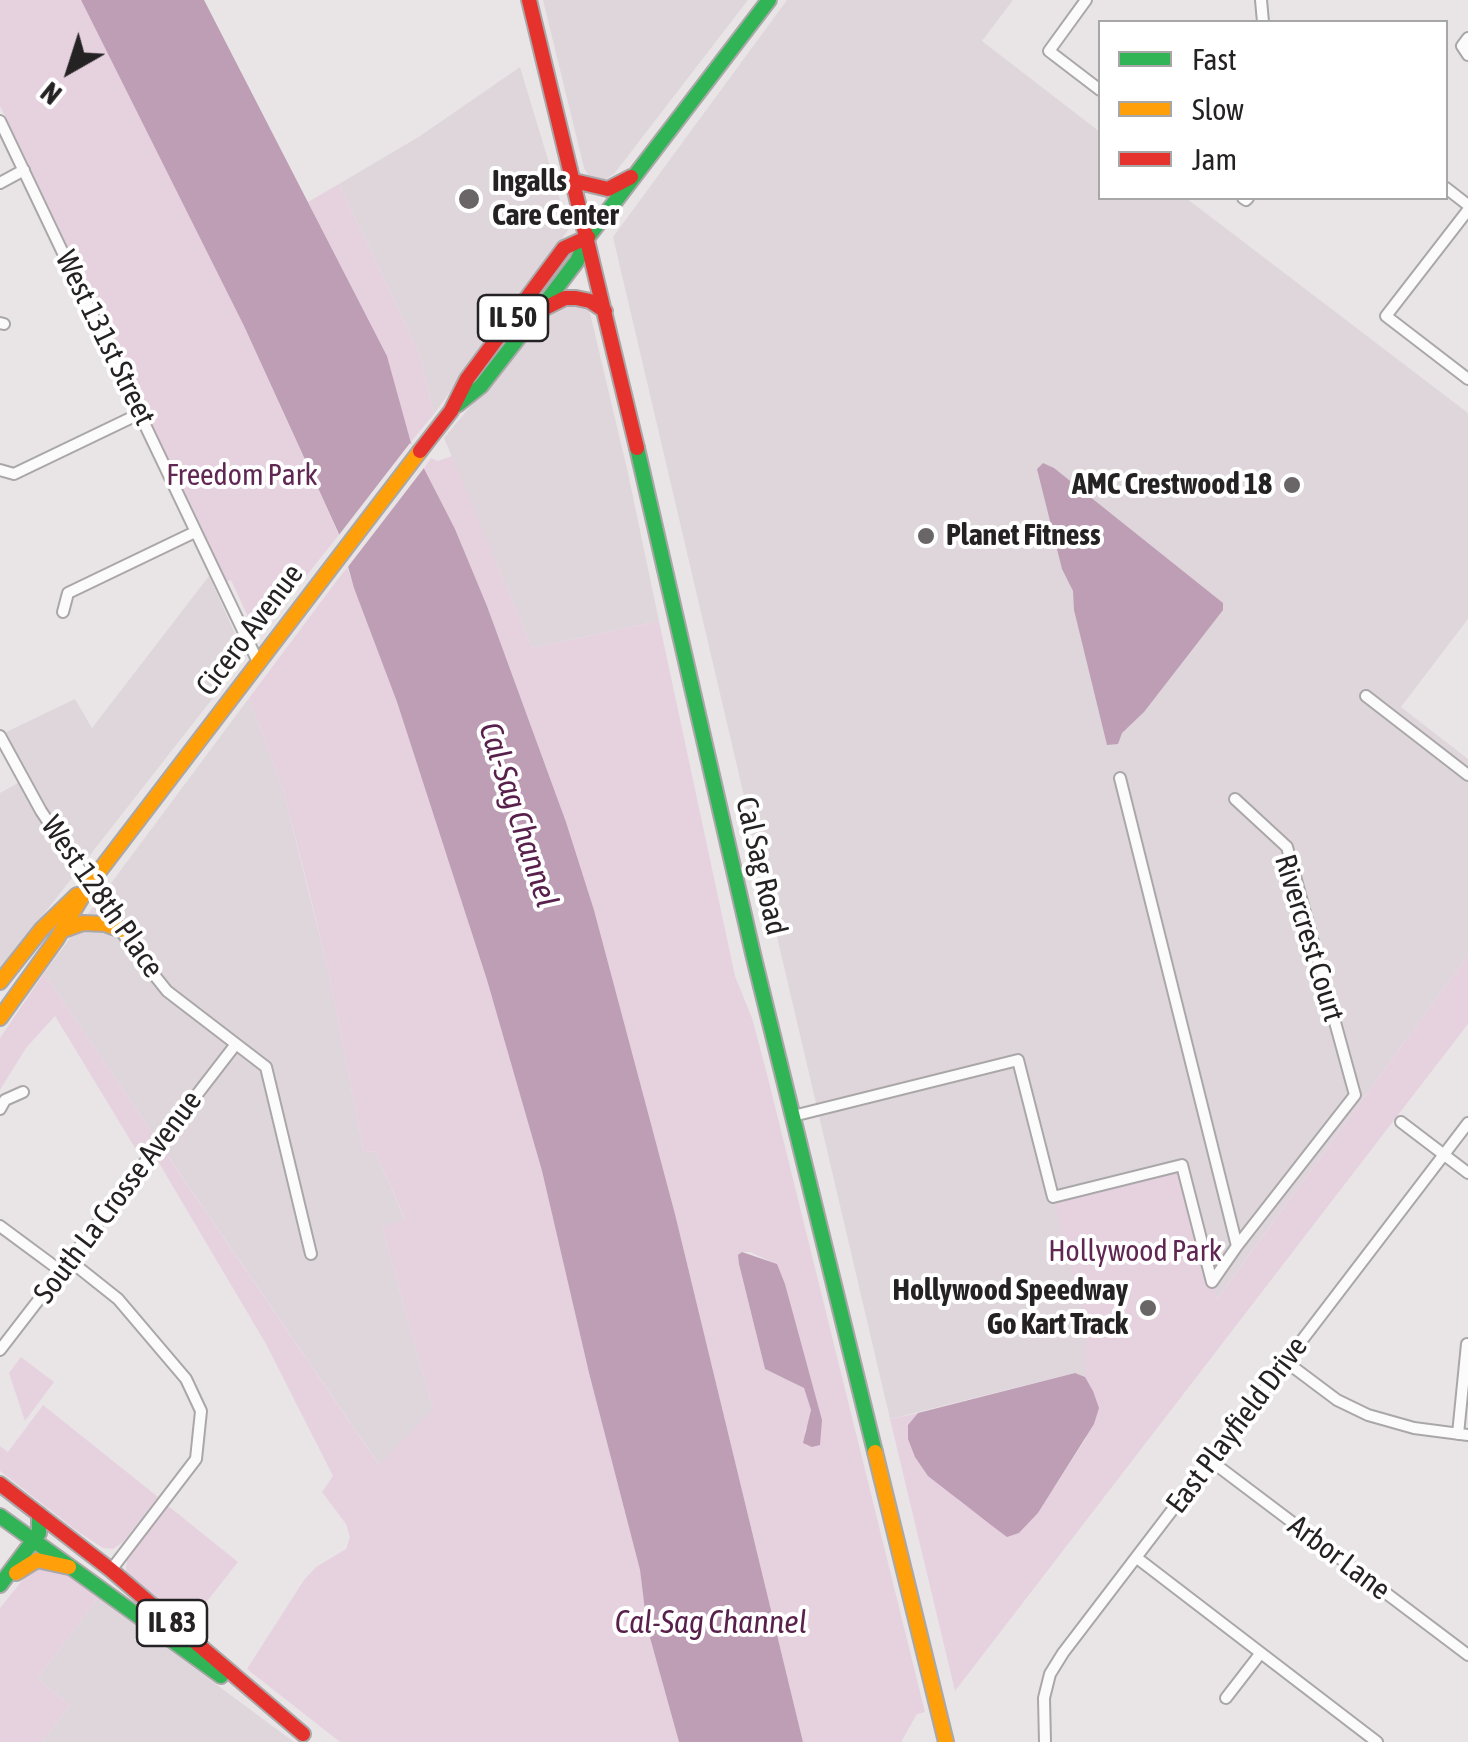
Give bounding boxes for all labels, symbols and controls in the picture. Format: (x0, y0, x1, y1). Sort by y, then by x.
north arrow (20, 20, 120, 120)
legend (1098, 20, 1448, 200)
text: Fast (1192, 42, 1237, 76)
text: N (35, 76, 68, 111)
text: Slow (1192, 92, 1244, 126)
text: Jam (1192, 142, 1237, 176)
place label: Ingalls Care Center (492, 164, 619, 234)
marker: Ingalls Care Center (456, 186, 482, 212)
street label: West 131st Street (47, 245, 163, 431)
road number: IL 50 (478, 295, 548, 341)
park label: Freedom Park (166, 458, 318, 494)
place label: AMC Crestwood 18 (1072, 467, 1272, 503)
marker: AMC Crestwood 18 (1281, 474, 1303, 496)
place label: Planet Fitness (946, 518, 1100, 554)
marker: Planet Fitness (915, 525, 937, 547)
street label: Cicero Avenue (189, 557, 311, 703)
water label: Cal-Sag Channel (470, 718, 566, 912)
street label: Cal Sag Road (728, 794, 794, 938)
street label: West 128th Place (33, 809, 171, 985)
street label: Rivercrest Court (1267, 850, 1351, 1026)
street label: South La Crosse Avenue (26, 1084, 210, 1310)
park label: Hollywood Park (1048, 1234, 1222, 1270)
place label: Hollywood Speedway Go Kart Track (892, 1273, 1128, 1344)
marker: Hollywood Speedway Go Kart Track (1137, 1297, 1159, 1319)
street label: East Playfield Drive (1159, 1329, 1315, 1521)
street label: Arbor Lane (1281, 1508, 1397, 1608)
road number: IL 83 (137, 1600, 207, 1646)
water label: Cal-Sag Channel (615, 1604, 807, 1642)

